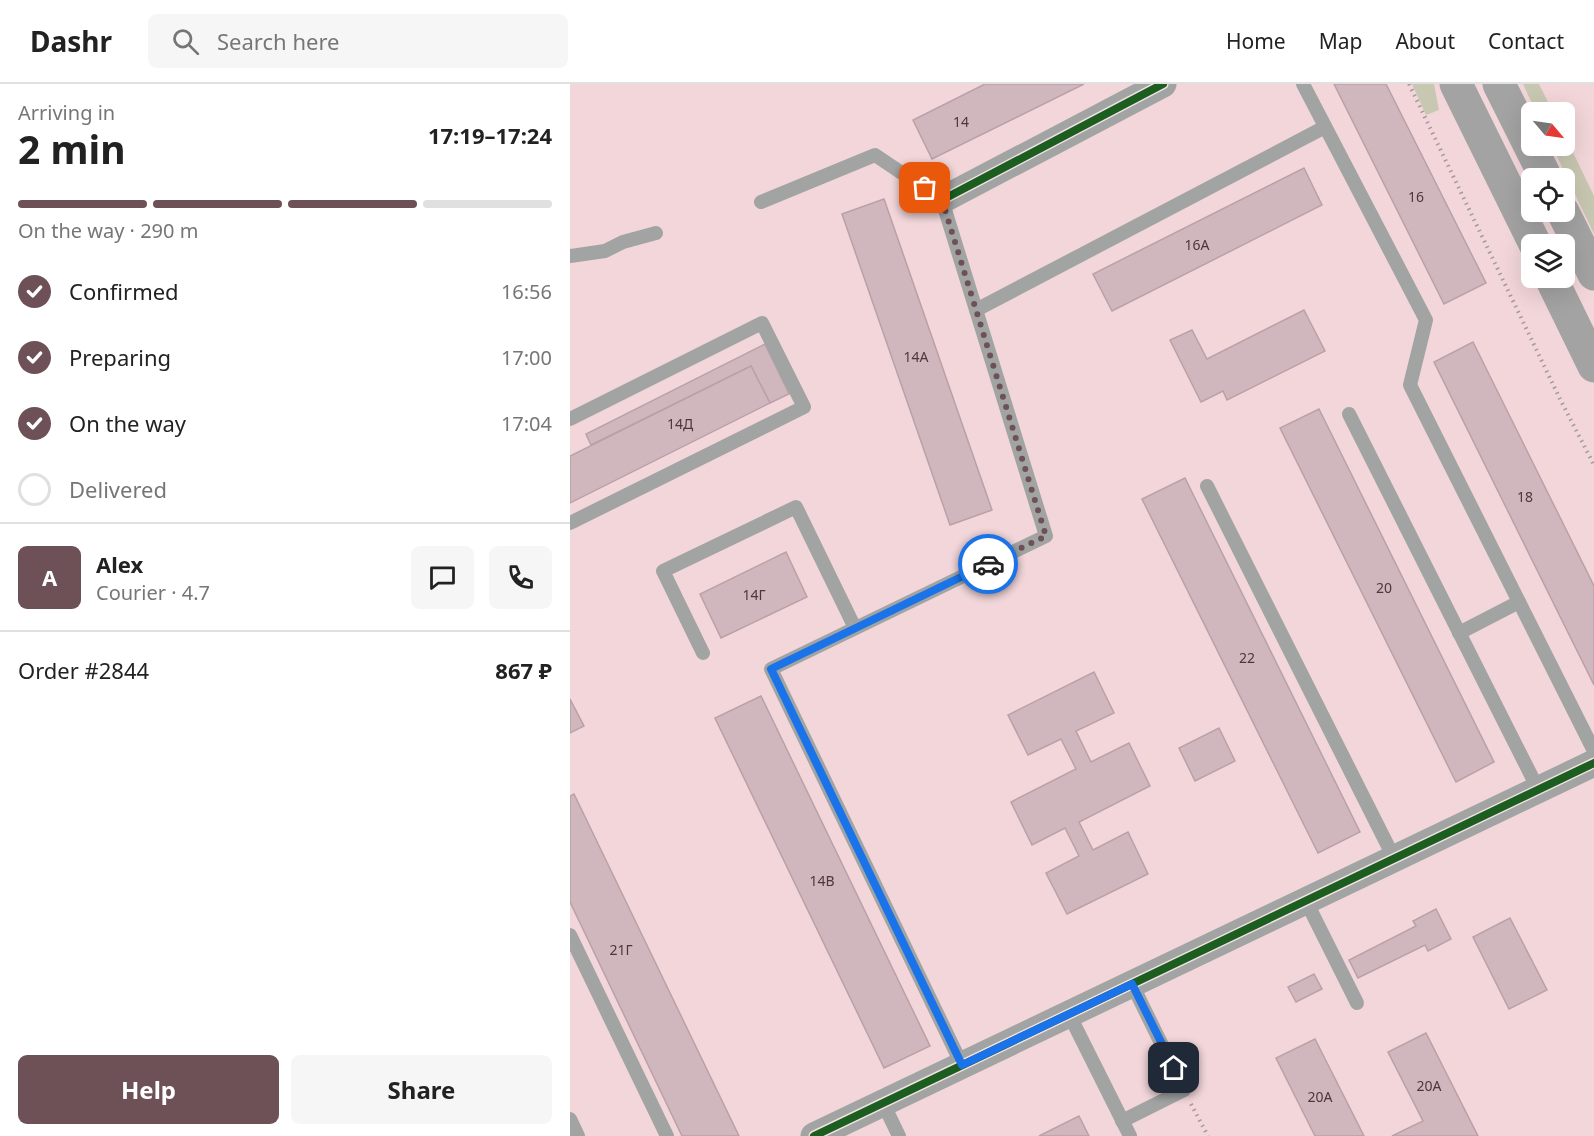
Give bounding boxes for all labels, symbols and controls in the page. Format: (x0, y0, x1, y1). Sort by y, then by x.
search box (148, 14, 568, 68)
text: Dashr (30, 22, 112, 60)
icon: search (169, 25, 202, 58)
text: Search here (217, 26, 339, 56)
text: Home (1226, 27, 1286, 55)
text: Map (1319, 27, 1362, 55)
text: About (1395, 27, 1455, 55)
text: Contact (1488, 27, 1564, 55)
text: Arriving in (18, 99, 115, 126)
north arrow (1521, 102, 1575, 156)
map controls (1521, 102, 1575, 288)
house number: 14 (953, 112, 969, 131)
text: 17:19–17:24 (428, 120, 552, 150)
text: 2 min (18, 122, 125, 175)
pin (899, 162, 950, 213)
button: locate (1521, 168, 1575, 222)
icon: bag (908, 171, 941, 204)
house number: 16 (1408, 187, 1424, 206)
text: On the way · 290 m (18, 217, 198, 244)
button: layers (1521, 234, 1575, 288)
house number: 16А (1185, 235, 1210, 254)
icon: check (18, 275, 51, 308)
text: Confirmed (69, 276, 179, 306)
text: 16:56 (501, 278, 552, 305)
icon: check (18, 341, 51, 374)
text: Preparing (69, 342, 171, 372)
text: 17:00 (501, 344, 552, 371)
house number: 14А (904, 347, 929, 366)
icon: check (18, 407, 51, 440)
text: On the way (69, 408, 186, 438)
text: 17:04 (501, 410, 552, 437)
house number: 14Д (667, 414, 694, 433)
text: Delivered (69, 474, 167, 504)
house number: 18 (1517, 487, 1533, 506)
courier (958, 534, 1018, 594)
button: chat (411, 546, 474, 609)
button: phone (489, 546, 552, 609)
icon: car (972, 548, 1005, 581)
text: Alex (96, 549, 143, 579)
text: A (42, 562, 57, 592)
house number: 20 (1376, 578, 1392, 597)
text: Courier · 4.7 (96, 579, 210, 606)
house number: 14Г (742, 585, 766, 604)
house number: 22 (1239, 648, 1255, 667)
text: Order #2844 (18, 655, 149, 685)
text: 867 ₽ (495, 655, 552, 685)
house number: 14В (809, 871, 835, 890)
house number: 21Г (609, 940, 633, 959)
pin (1148, 1042, 1199, 1093)
icon: home (1157, 1051, 1190, 1084)
button: Help (18, 1055, 279, 1124)
button: Share (291, 1055, 552, 1124)
house number: 20А (1417, 1076, 1442, 1095)
house number: 20А (1308, 1087, 1333, 1106)

